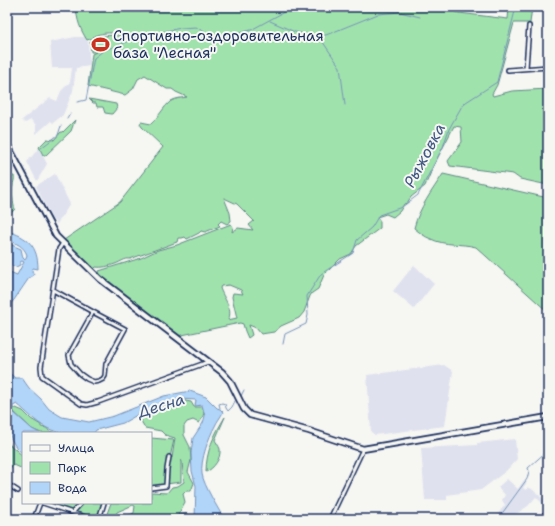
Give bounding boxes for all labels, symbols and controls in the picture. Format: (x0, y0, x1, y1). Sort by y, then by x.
place label: Спортивно-оздоровительная база "Лесная" (113, 26, 324, 63)
sports icon: Спортивно-оздоровительная база "Лесная" (90, 35, 110, 55)
water label: Рыжовка (399, 119, 450, 191)
water label: Десна (134, 388, 187, 423)
legend (22, 432, 152, 504)
text: Улица (58, 440, 95, 456)
text: Парк (58, 460, 87, 476)
text: Вода (58, 480, 87, 496)

